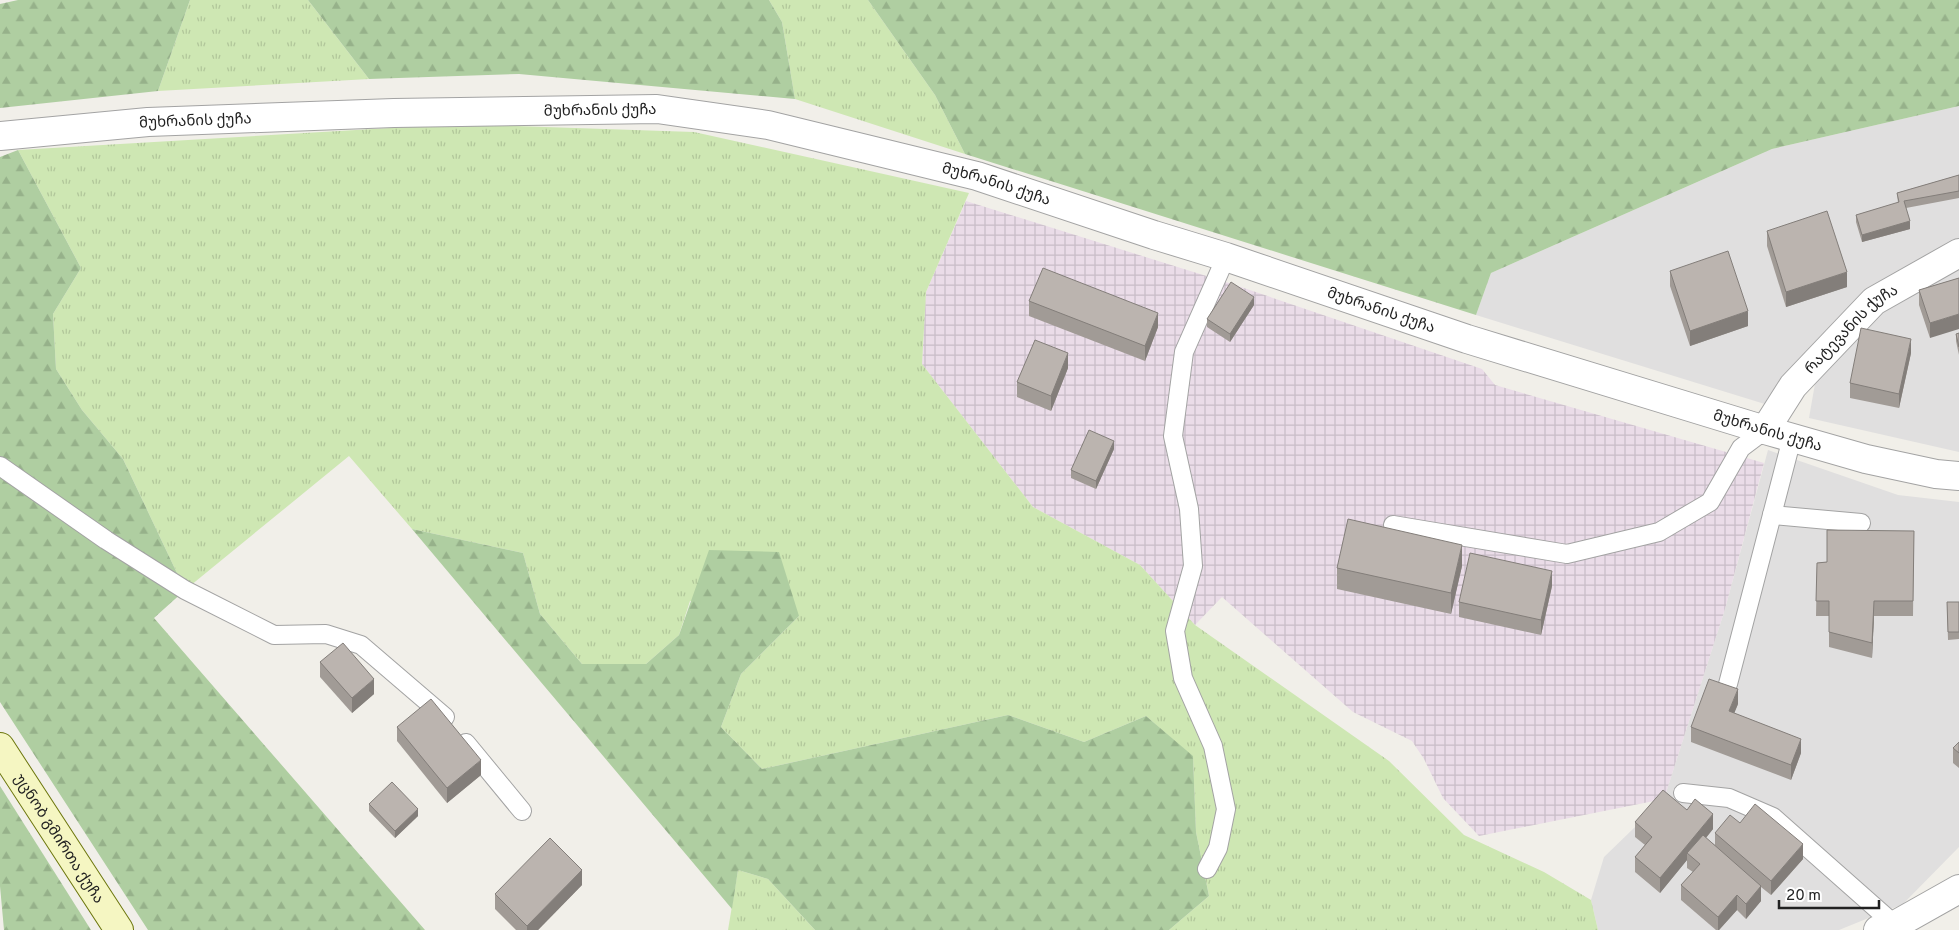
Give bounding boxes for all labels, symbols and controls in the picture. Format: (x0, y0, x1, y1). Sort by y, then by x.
street label: მუხრანის ქუჩა (544, 101, 657, 122)
street label: მუხრანის ქუჩა (138, 110, 252, 134)
street label: მუხრანის ქუჩა (940, 160, 1053, 211)
street label: რატევანის ქუჩა (1801, 281, 1902, 379)
street label: მუხრანის ქუჩა (1324, 284, 1437, 338)
street label: მუხრანის ქუჩა (1711, 407, 1824, 457)
street label: უცნობ გმირთა ქუჩა (9, 771, 107, 908)
scale bar (1779, 878, 1879, 910)
text: 20 m (1786, 887, 1821, 906)

